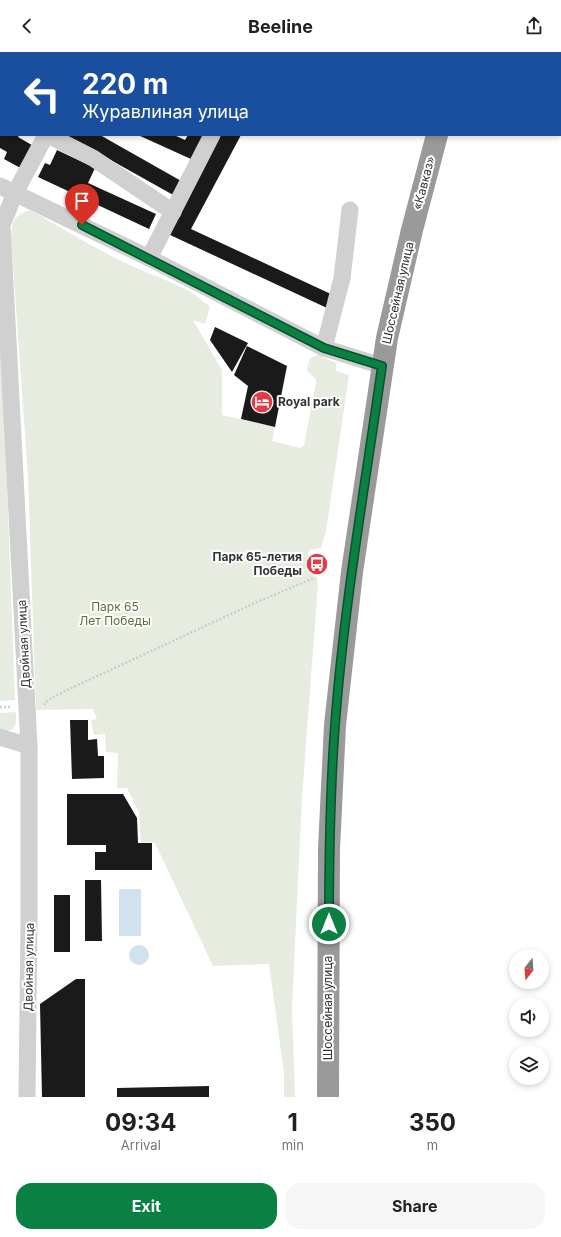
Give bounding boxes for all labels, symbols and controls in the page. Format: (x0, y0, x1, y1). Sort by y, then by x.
icon: back (16, 15, 38, 37)
icon: share (523, 15, 545, 37)
text: Beeline (248, 16, 313, 37)
text: 220 m (82, 67, 168, 101)
icon: left (16, 68, 68, 120)
text: Журавлиная улица (82, 101, 249, 122)
street label: «Кавказ» (409, 154, 438, 211)
pin (65, 184, 99, 225)
icon: arrive (71, 190, 93, 212)
street label: Шоссейная улица (378, 240, 417, 345)
hotel icon: Royal park (249, 389, 275, 415)
place label: Royal park (278, 394, 340, 409)
place label: Парк 65-летия Победы (213, 549, 302, 578)
bus stop icon: Парк 65-летия Победы (304, 551, 330, 577)
street label: Двойная улица (14, 599, 33, 689)
park label: Парк 65 Лет Победы (79, 599, 151, 628)
position arrow (308, 903, 350, 945)
street label: Двойная улица (20, 922, 37, 1012)
north arrow (509, 949, 549, 989)
map controls (509, 949, 549, 1085)
street label: Шоссейная улица (320, 956, 335, 1060)
button: sound (509, 997, 549, 1037)
button: layers (509, 1045, 549, 1085)
text: 09:34 (105, 1108, 177, 1137)
text: 1 (288, 1108, 298, 1137)
text: 350 (409, 1108, 456, 1137)
text: Arrival (121, 1137, 161, 1153)
text: min (282, 1137, 304, 1153)
text: m (427, 1137, 438, 1153)
button: Exit (16, 1183, 277, 1229)
button: Share (285, 1183, 545, 1229)

